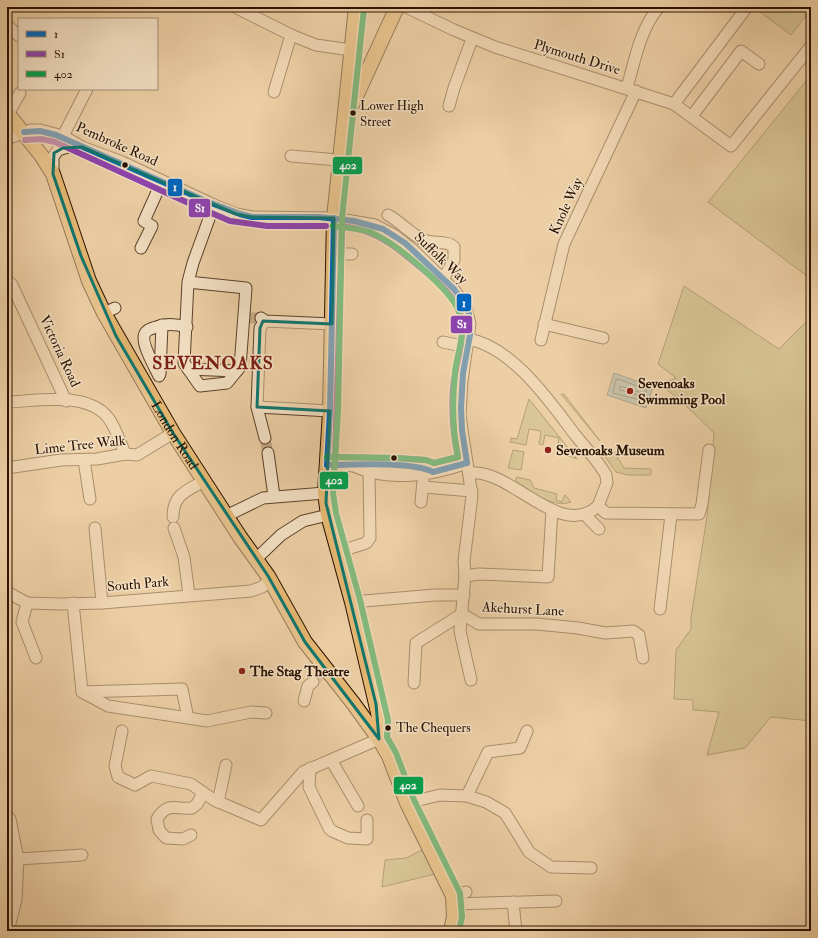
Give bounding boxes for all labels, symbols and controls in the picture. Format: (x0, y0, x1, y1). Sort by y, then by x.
legend (18, 18, 158, 90)
text: 1 (54, 27, 58, 42)
street label: Plymouth Drive (531, 36, 622, 79)
text: S1 (54, 47, 65, 62)
text: 402 (54, 67, 73, 82)
place label: Lower High Street (360, 98, 424, 130)
marker: Lower High Street (348, 108, 358, 118)
street label: Pembroke Road (73, 118, 161, 170)
line badge: 402 (332, 156, 363, 175)
text: 402 (338, 159, 357, 173)
unlabelled marker (120, 160, 130, 170)
street label: Knole Way (545, 174, 588, 238)
line badge: 1 (167, 178, 183, 197)
text: 1 (173, 181, 177, 194)
line badge: S1 (188, 198, 211, 218)
text: S1 (195, 202, 205, 215)
street label: Suffolk Way (410, 228, 472, 289)
line badge: 1 (456, 293, 472, 312)
text: 1 (462, 297, 466, 310)
street label: Victoria Road (36, 312, 84, 390)
line badge: S1 (450, 315, 473, 334)
text: S1 (457, 318, 467, 331)
district label: SEVENOAKS (152, 352, 274, 375)
place label: Sevenoaks Swimming Pool (638, 375, 726, 409)
marker: Sevenoaks Swimming Pool (625, 386, 635, 396)
street label: London Road (148, 398, 203, 473)
street label: Lime Tree Walk (34, 432, 127, 458)
place label: Sevenoaks Museum (556, 442, 665, 459)
marker: Sevenoaks Museum (543, 445, 553, 455)
unlabelled marker (389, 453, 399, 463)
line badge: 402 (319, 471, 349, 490)
text: 402 (324, 474, 343, 488)
street label: South Park (106, 573, 170, 595)
street label: Akehurst Lane (481, 598, 565, 620)
place label: The Stag Theatre (249, 663, 350, 681)
marker: The Stag Theatre (237, 666, 247, 676)
place label: The Chequers (396, 720, 471, 736)
marker: The Chequers (383, 723, 393, 733)
line badge: 402 (393, 776, 424, 795)
text: 402 (398, 779, 417, 793)

